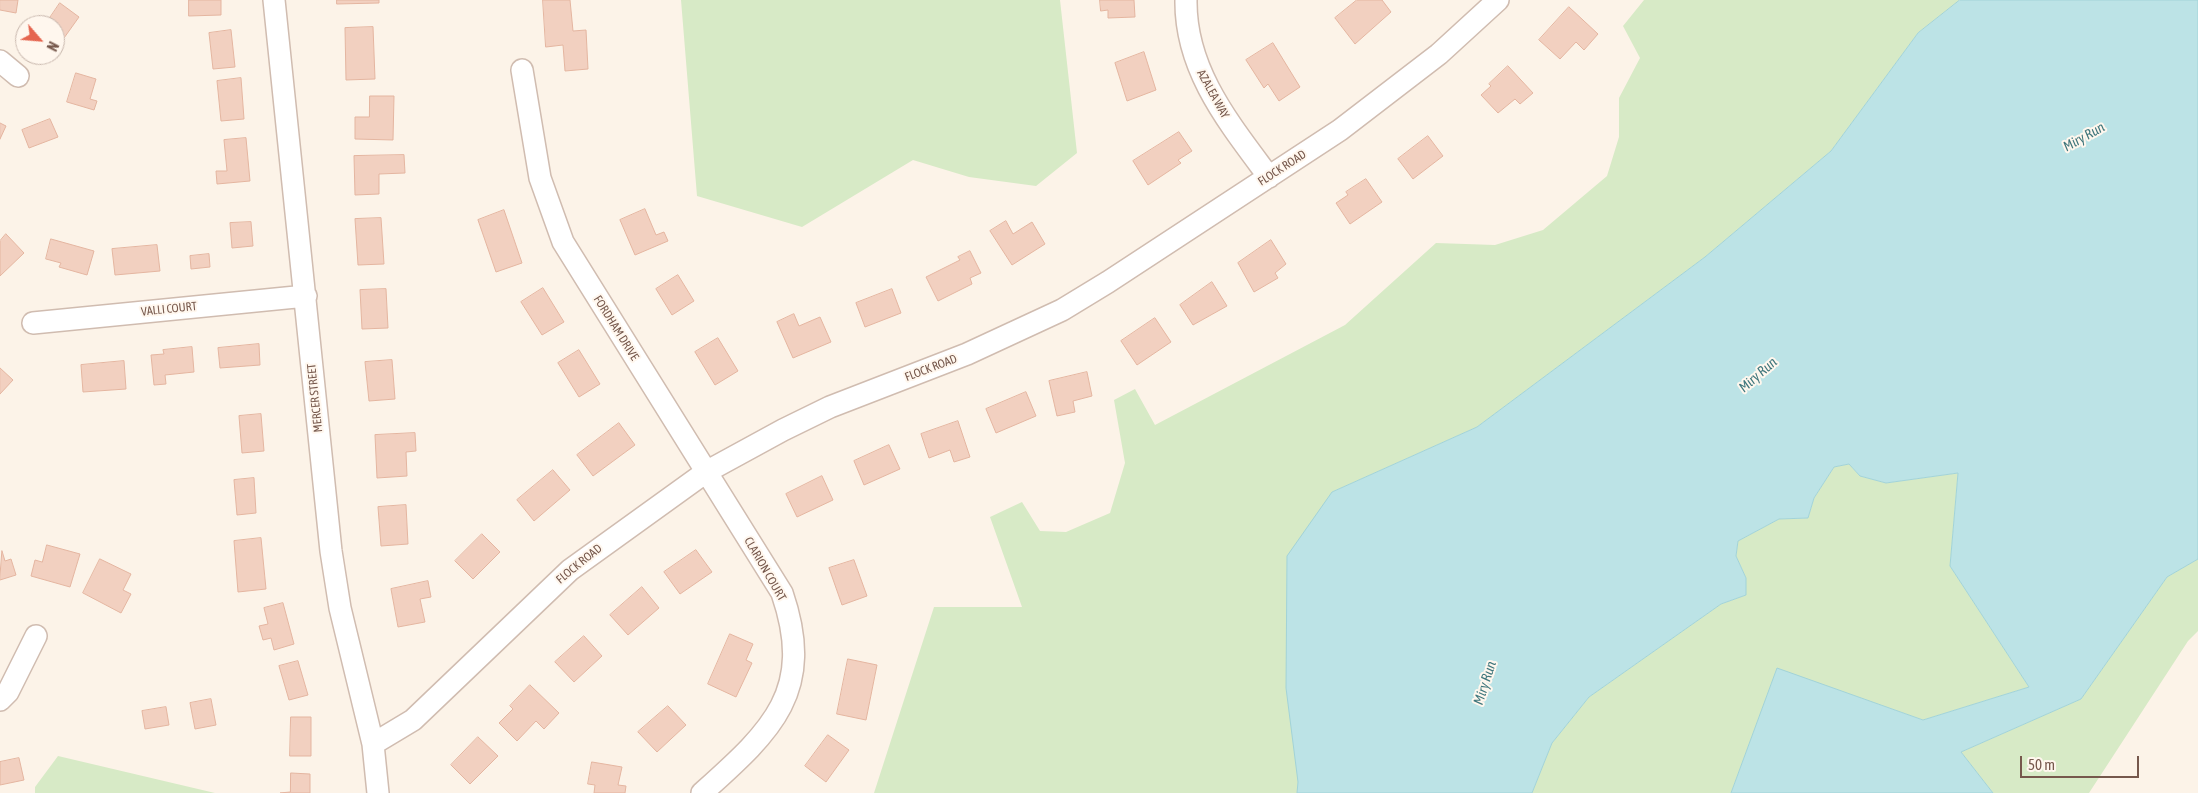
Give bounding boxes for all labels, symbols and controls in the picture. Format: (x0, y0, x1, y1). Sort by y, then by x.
north arrow (15, 15, 65, 65)
text: N (43, 39, 61, 54)
street label: AZALEA WAY (1194, 67, 1232, 121)
water label: Miry Run (2060, 119, 2108, 155)
street label: FLOCK ROAD (1255, 147, 1309, 189)
street label: FORDHAM DRIVE (590, 293, 642, 363)
street label: VALLI COURT (140, 299, 198, 319)
street label: FLOCK ROAD (903, 351, 959, 385)
water label: Miry Run (1736, 354, 1780, 396)
street label: MERCER STREET (304, 363, 326, 433)
street label: CLARION COURT (741, 535, 789, 603)
street label: FLOCK ROAD (553, 541, 605, 587)
water label: Miry Run (1470, 659, 1500, 707)
scale bar (2023, 746, 2142, 778)
text: 50 m (2028, 756, 2055, 773)

